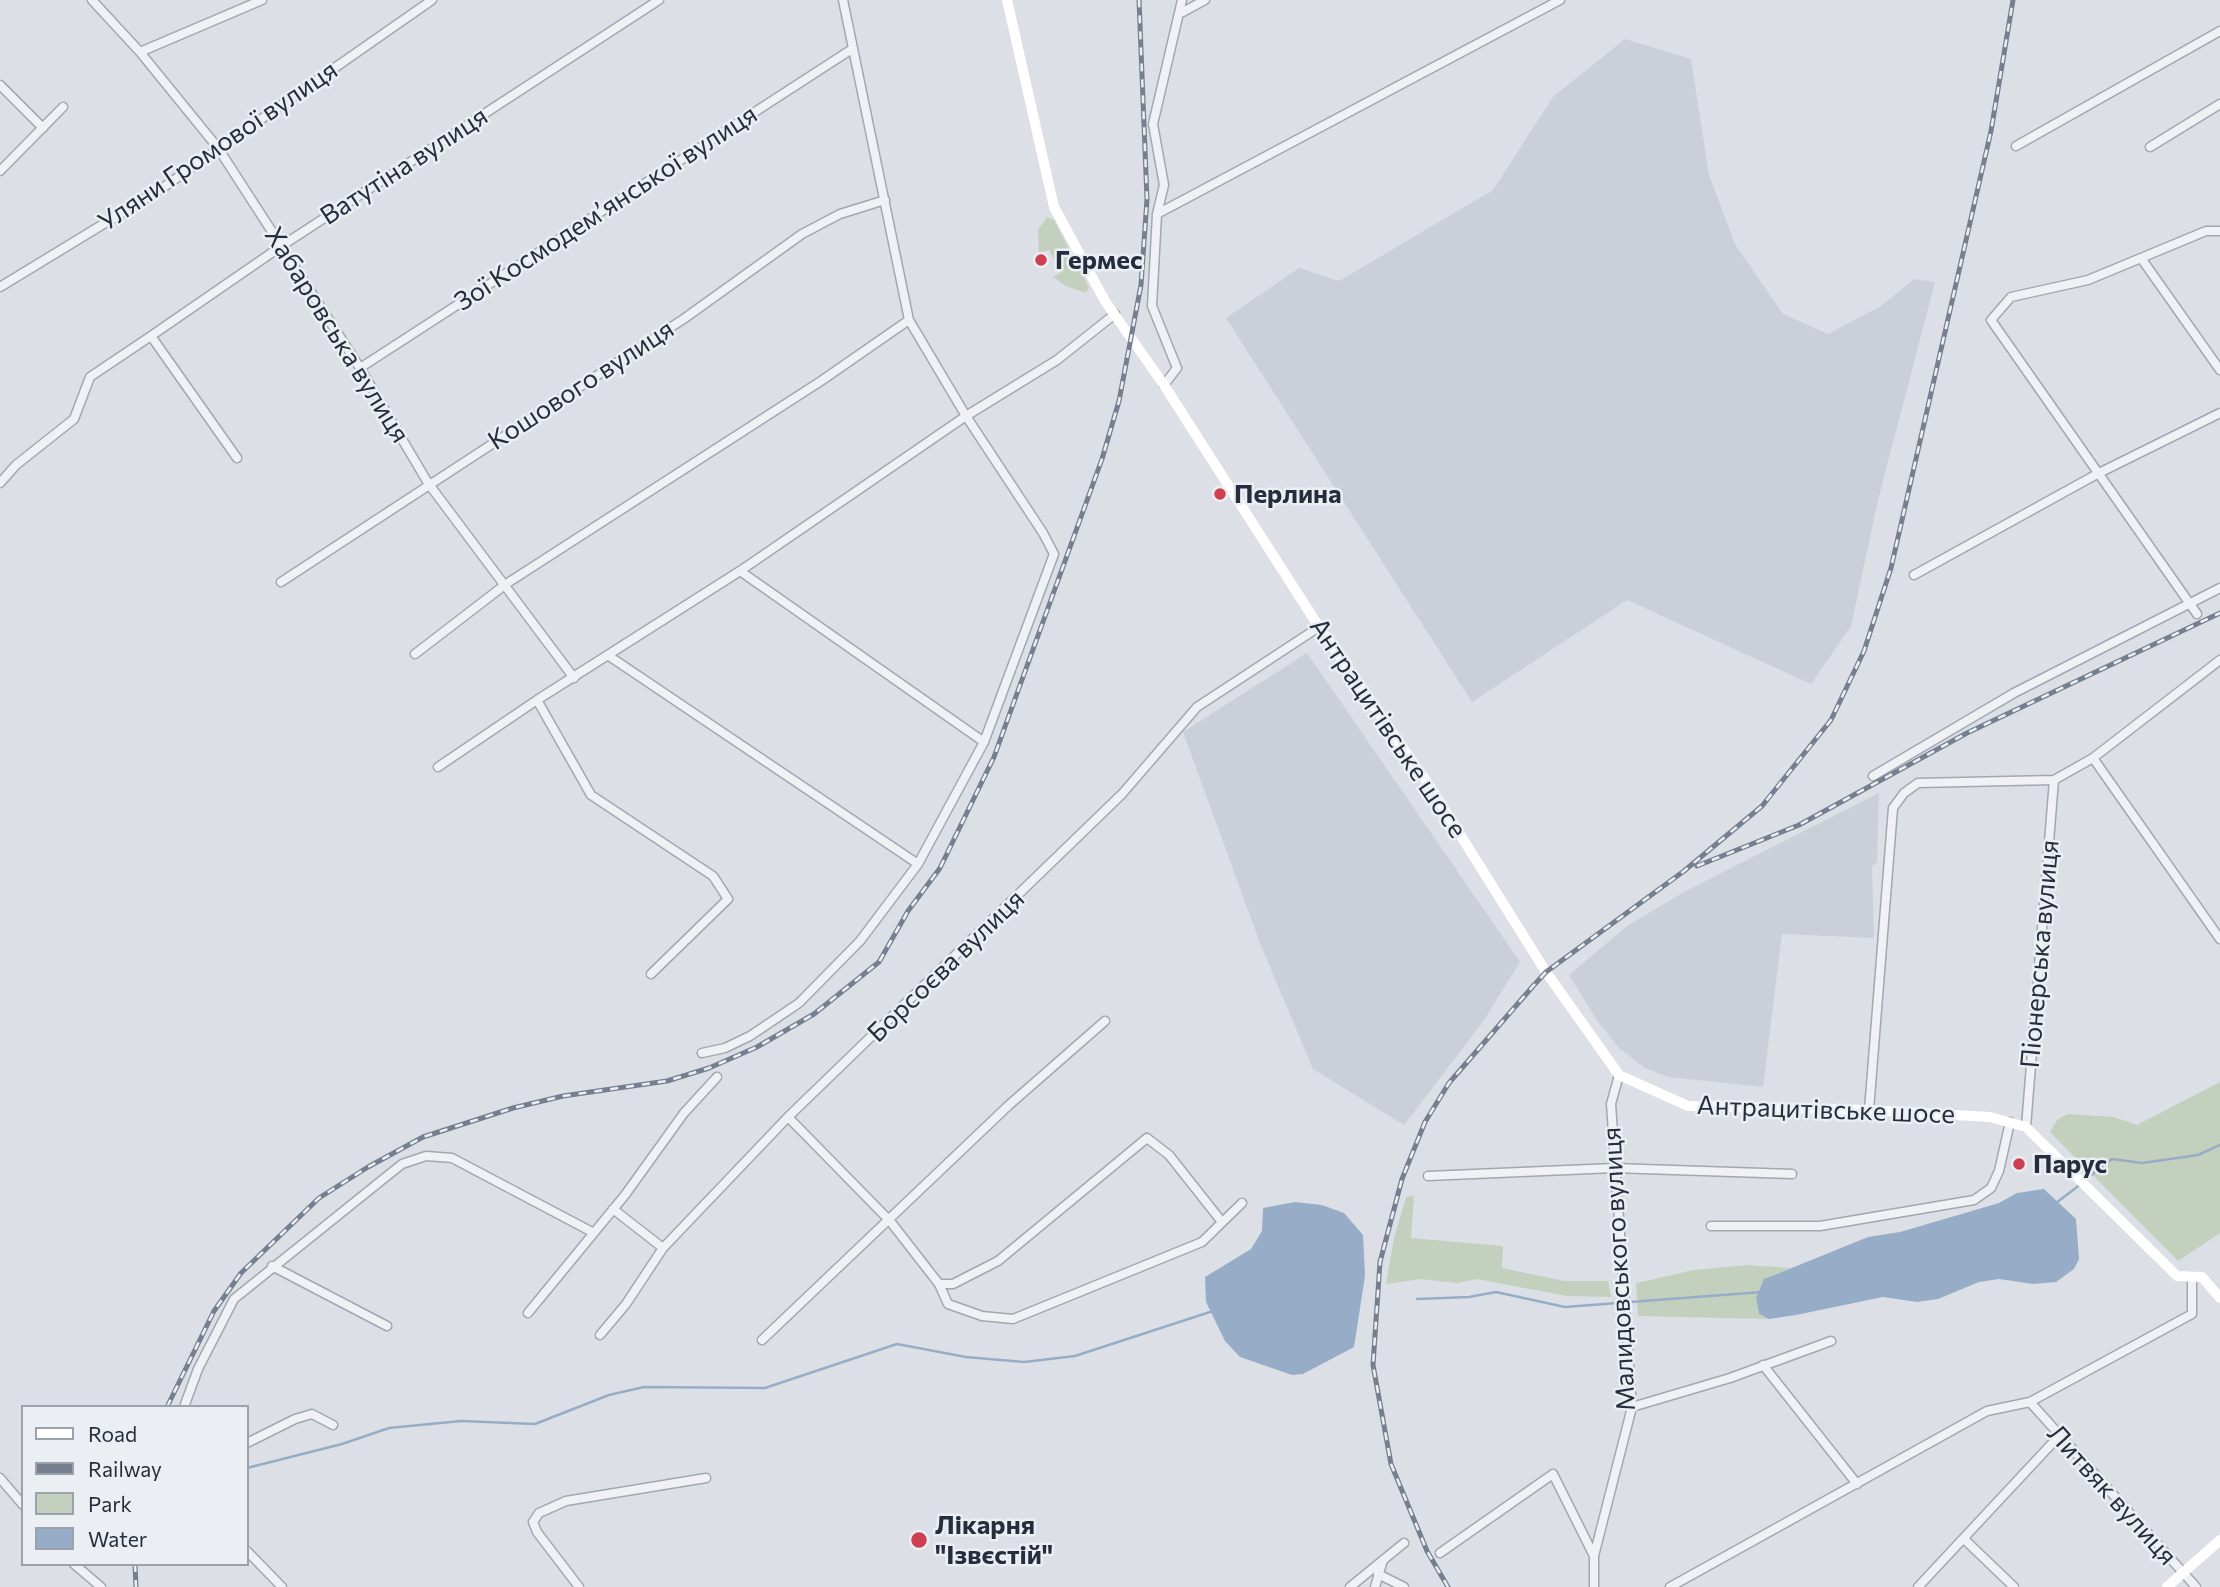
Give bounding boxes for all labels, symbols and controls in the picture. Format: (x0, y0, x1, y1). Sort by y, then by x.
street label: Уляни Громової вулиця (93, 54, 343, 238)
street label: Зої Космодем’янської вулиця (449, 98, 763, 318)
street label: Ватутіна вулиця (315, 100, 493, 232)
street label: Хабаровська вулиця (258, 221, 416, 449)
place label: Гермес (1055, 244, 1142, 276)
marker: Гермес (1033, 252, 1049, 268)
street label: Кошового вулиця (482, 313, 680, 457)
place label: Перлина (1234, 478, 1342, 510)
marker: Перлина (1212, 486, 1228, 502)
street label: Антрацитівське шосе (1303, 612, 1473, 844)
street label: Піонерська вулиця (2014, 839, 2066, 1069)
street label: Борсоєва вулиця (861, 883, 1031, 1049)
street label: Антрацитівське шосе (1696, 1090, 1956, 1130)
street label: Малидовського вулиця (1596, 1126, 1642, 1412)
place label: Парус (2033, 1148, 2107, 1180)
marker: Парус (2011, 1156, 2027, 1172)
legend (21, 1405, 248, 1566)
street label: Литвяк вулиця (2041, 1418, 2183, 1572)
text: Road (88, 1421, 137, 1446)
text: Railway (88, 1456, 162, 1481)
text: Park (88, 1491, 132, 1516)
place label: Лікарня "Ізвєстій" (935, 1509, 1053, 1570)
text: Water (88, 1526, 147, 1551)
marker: Лікарня "Ізвєстій" (909, 1530, 929, 1550)

